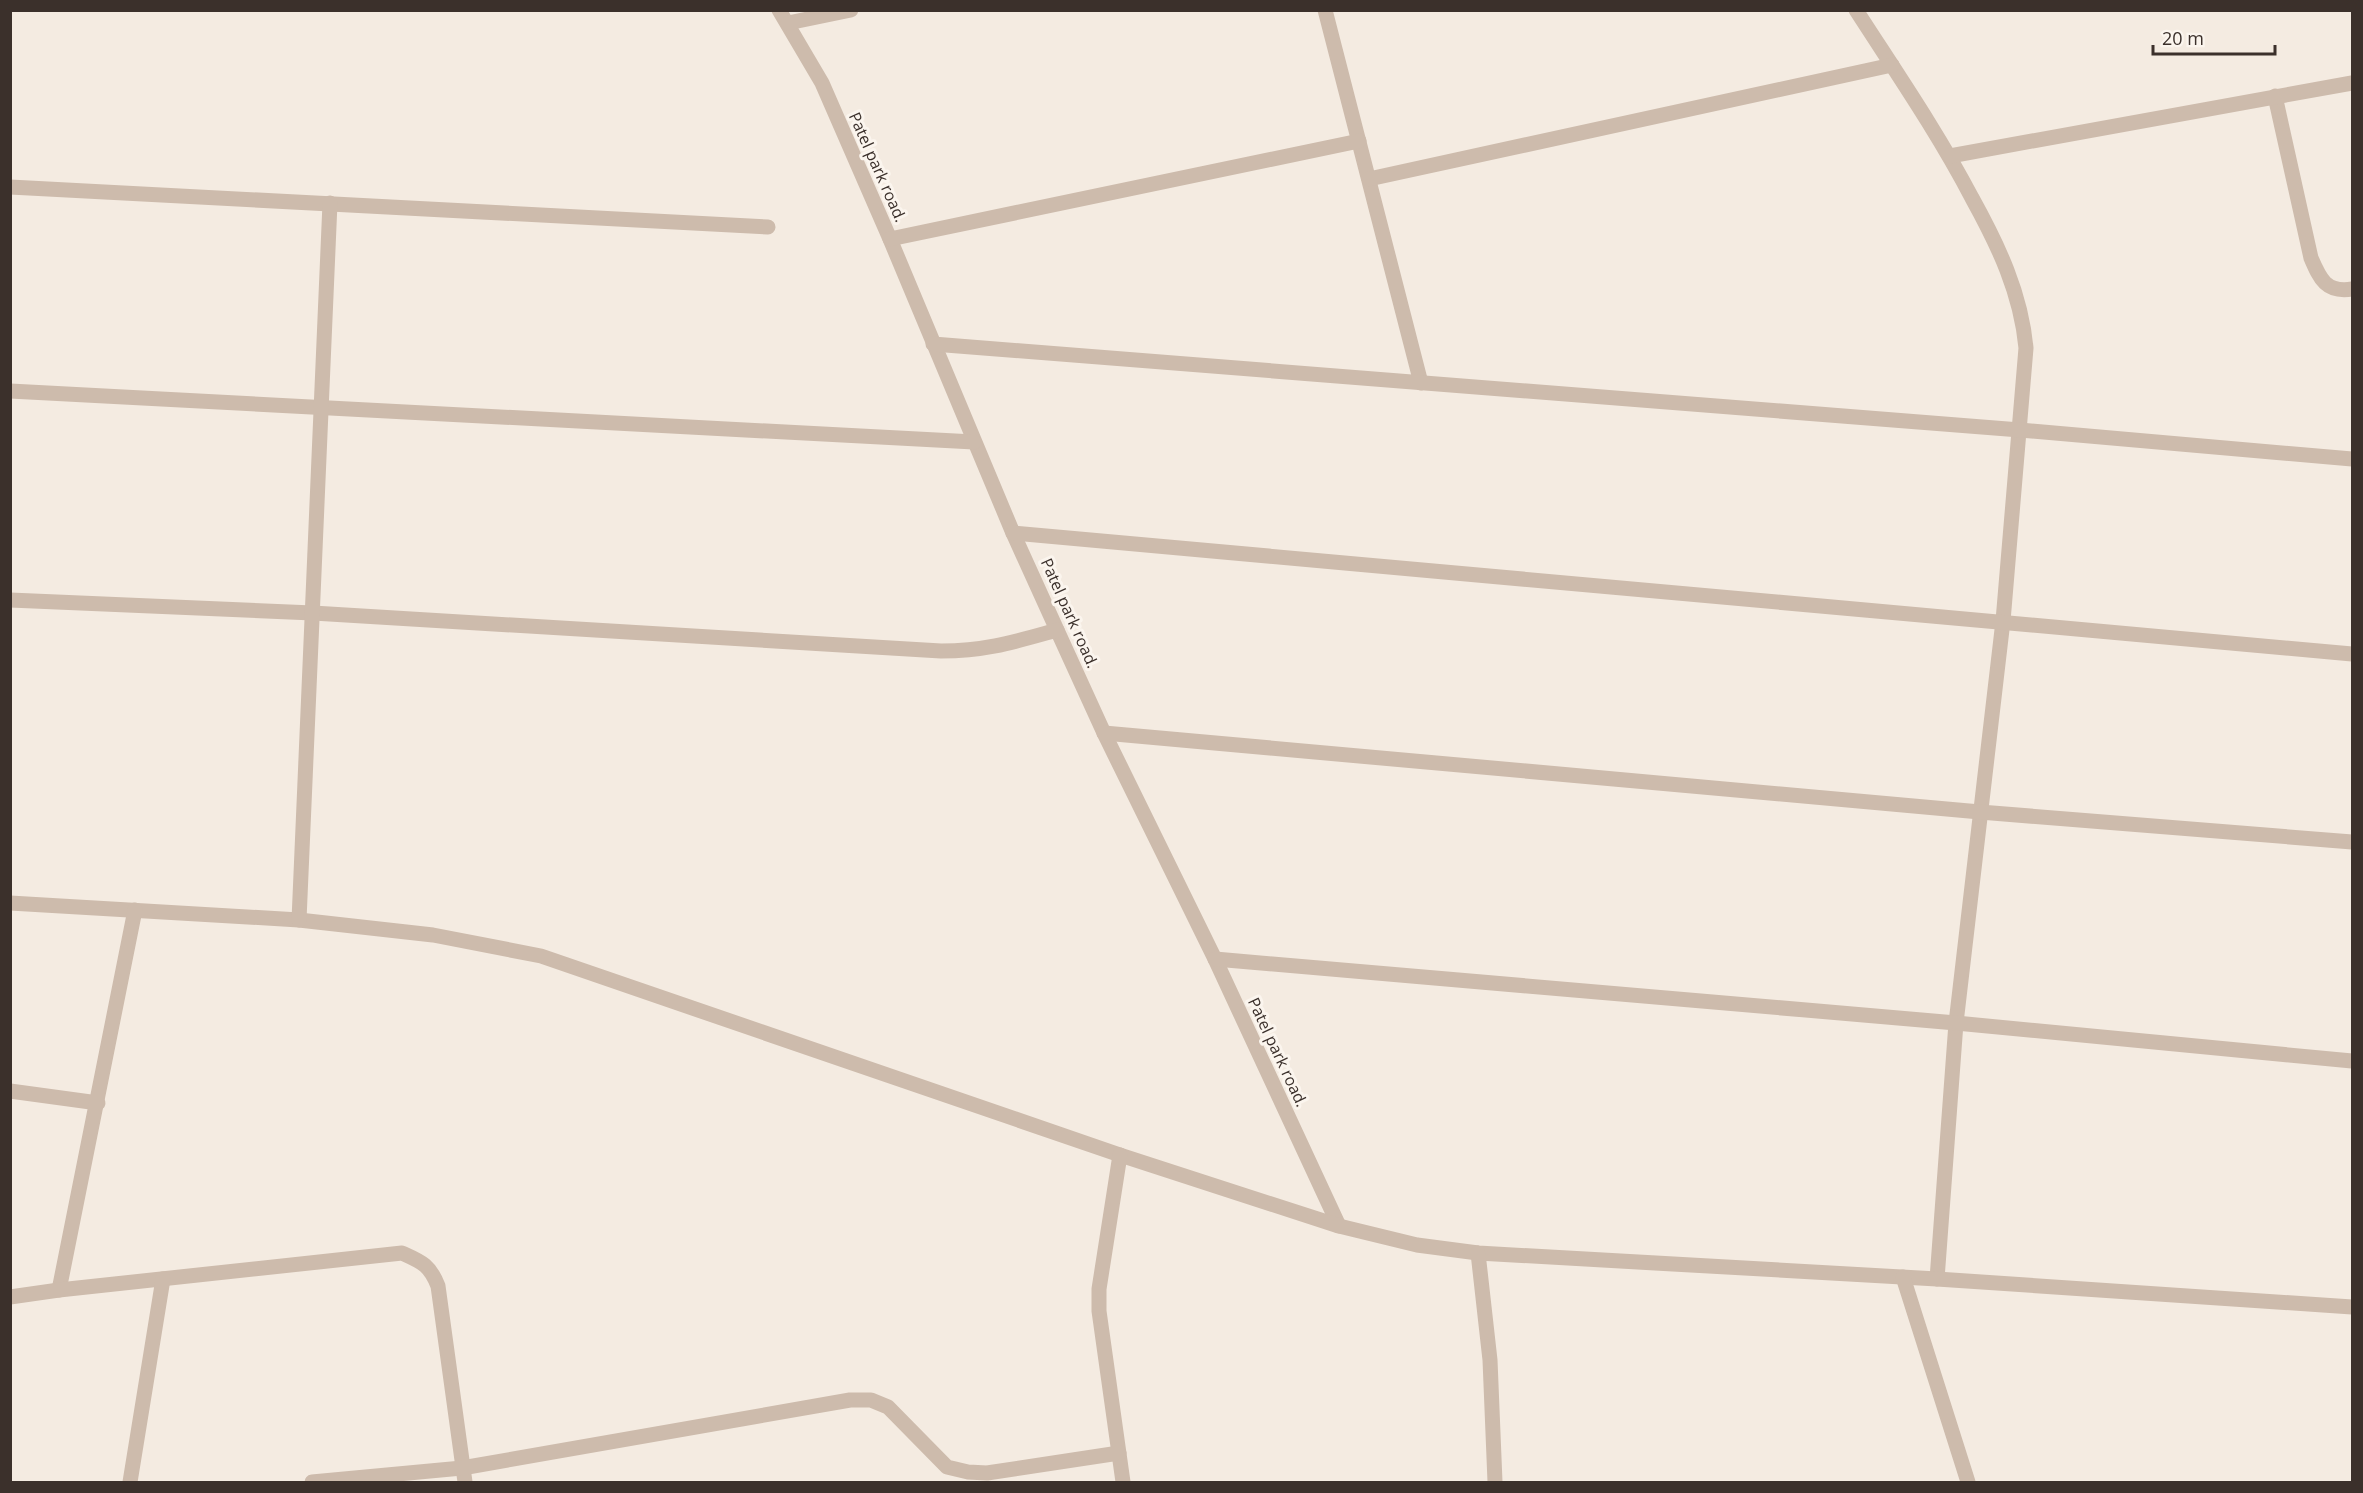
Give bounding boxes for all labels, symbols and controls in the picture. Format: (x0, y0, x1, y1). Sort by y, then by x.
scale bar (2153, 18, 2274, 56)
text: 20 m (2162, 26, 2204, 50)
street label: Patel park road. (844, 109, 912, 225)
street label: Patel park road. (1036, 555, 1104, 671)
street label: Patel park road. (1243, 994, 1313, 1110)

